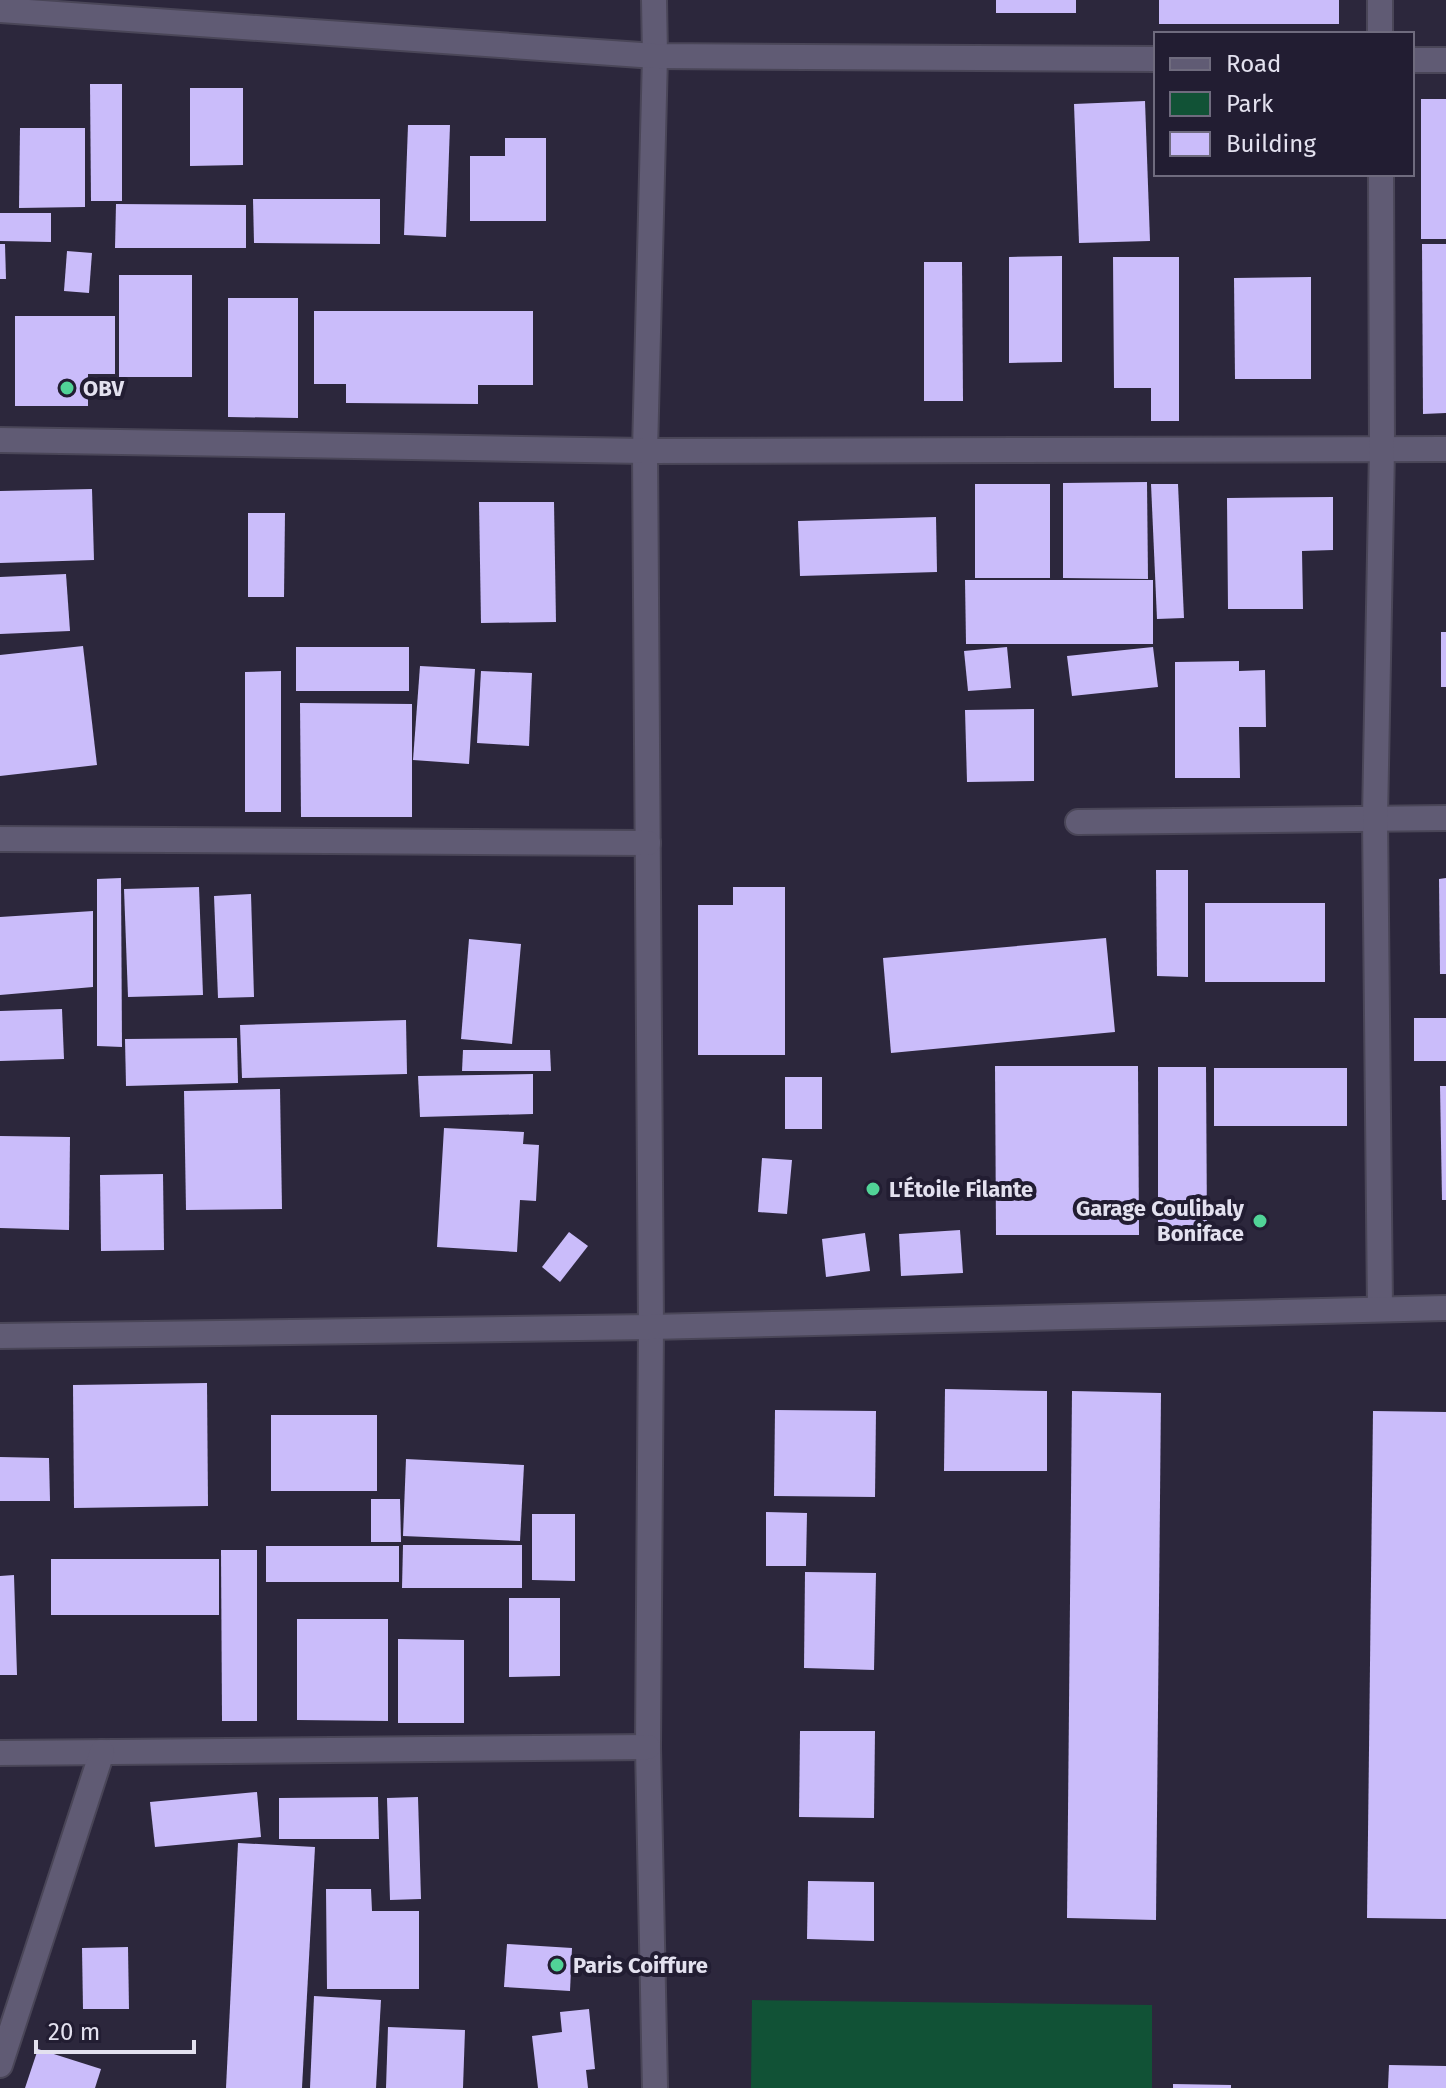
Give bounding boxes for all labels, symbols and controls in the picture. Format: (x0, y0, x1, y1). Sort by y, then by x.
legend (1154, 32, 1414, 176)
text: Road (1226, 50, 1281, 78)
text: Park (1226, 90, 1274, 118)
text: Building (1226, 130, 1316, 158)
place label: OBV (83, 375, 124, 402)
marker: OBV (58, 379, 76, 397)
place label: L'Étoile Filante (889, 1176, 1033, 1203)
marker: L'Étoile Filante (864, 1180, 882, 1198)
place label: Garage Coulibaly Boniface (1076, 1195, 1245, 1247)
marker: Garage Coulibaly Boniface (1251, 1212, 1269, 1230)
place label: Paris Coiffure (573, 1952, 708, 1979)
marker: Paris Coiffure (548, 1956, 566, 1974)
scale bar (36, 2004, 194, 2054)
text: 20 m (48, 2018, 100, 2046)

